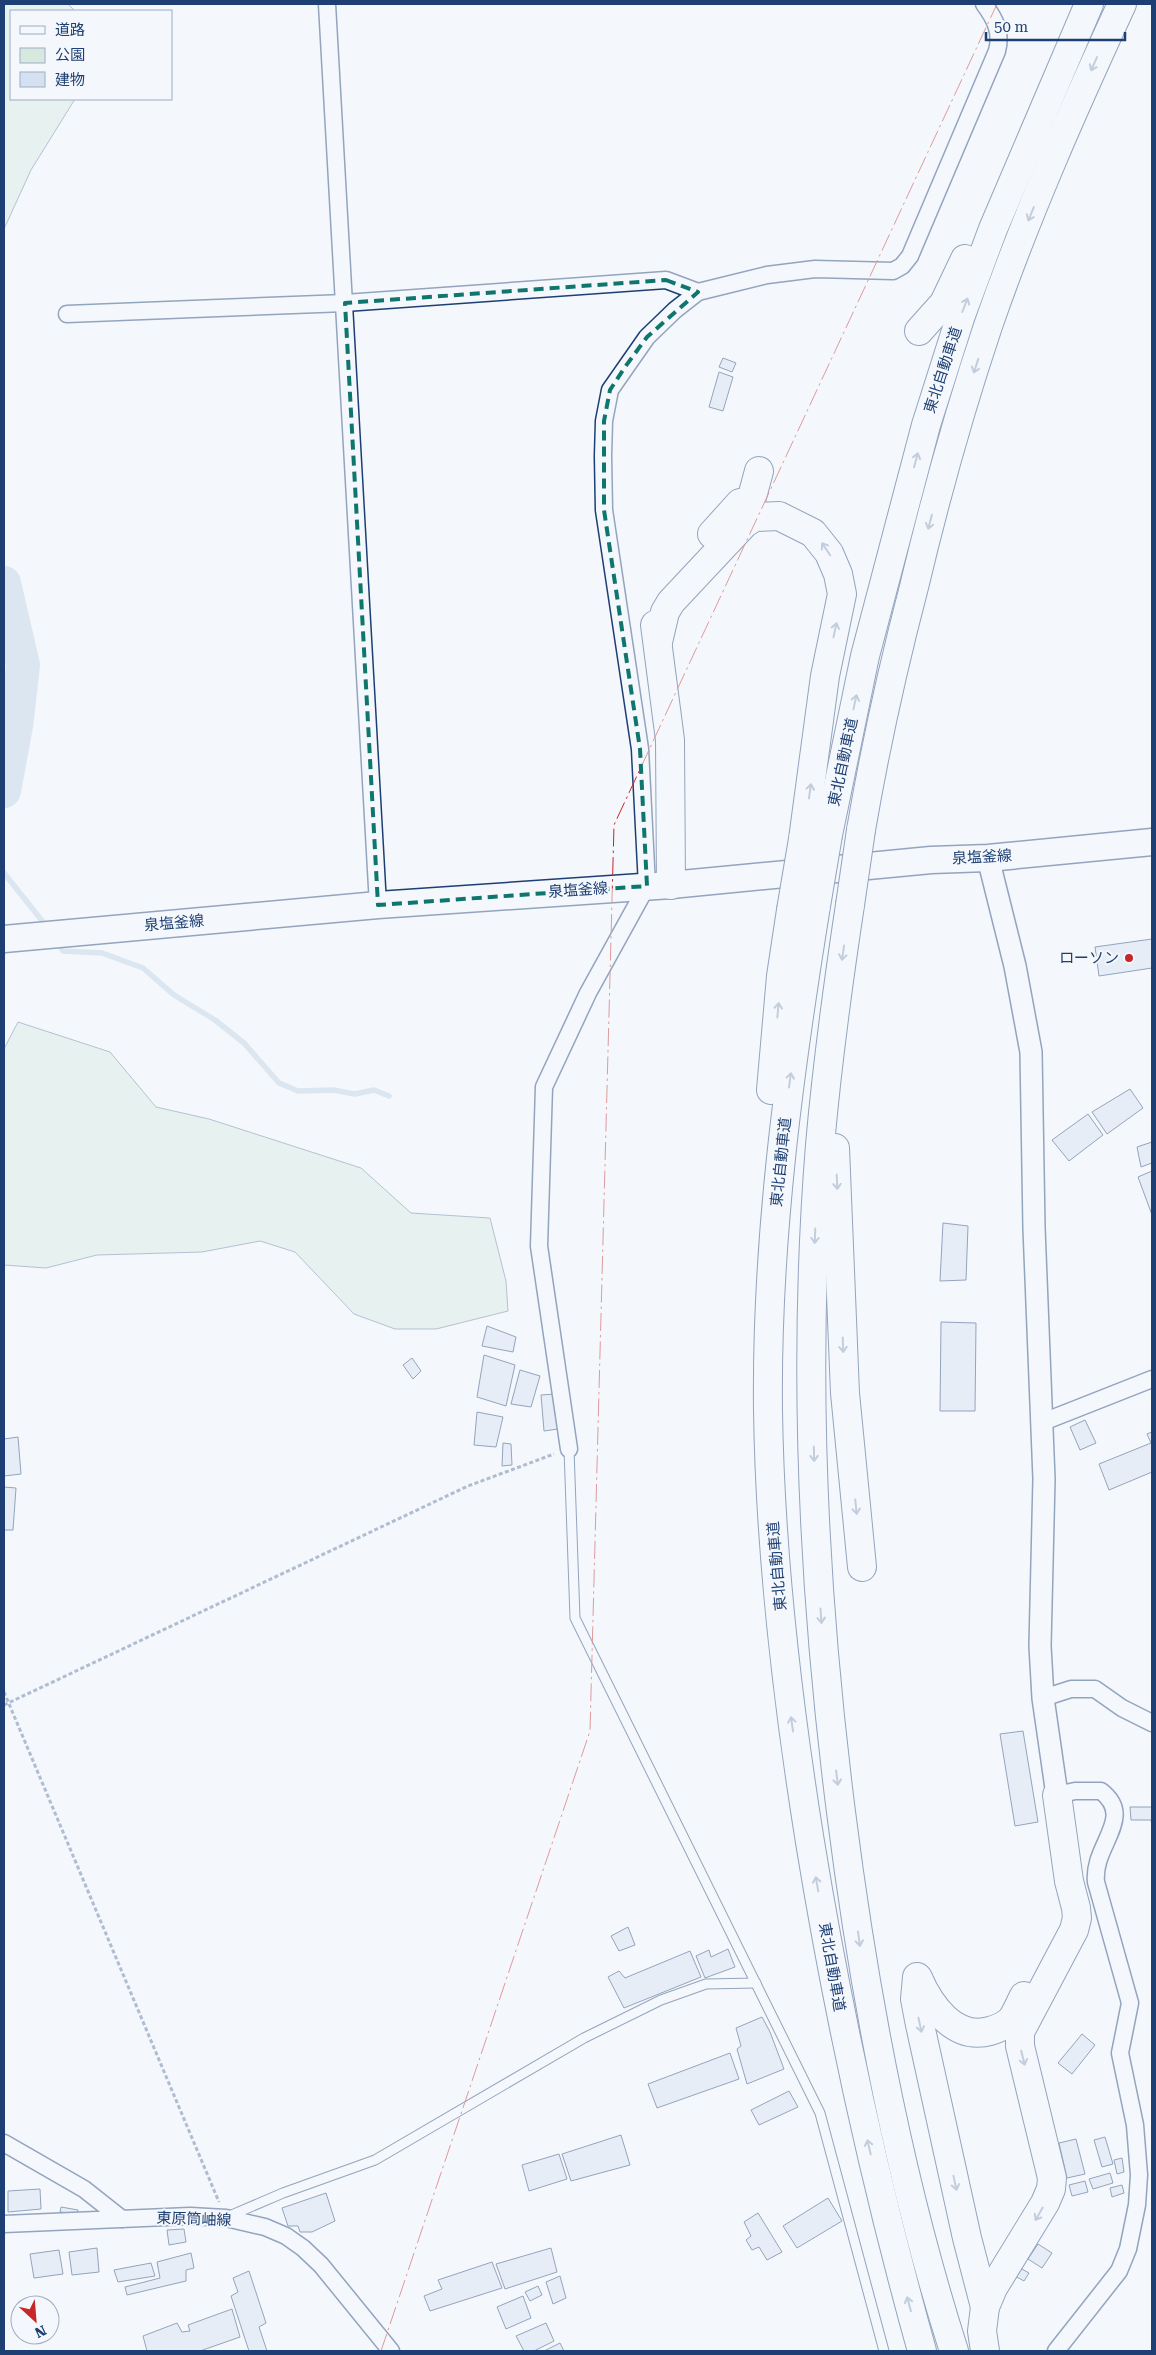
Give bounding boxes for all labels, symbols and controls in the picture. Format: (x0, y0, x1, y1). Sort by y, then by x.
legend (10, 10, 172, 100)
scale bar (986, 10, 1125, 42)
text: 50 m (994, 18, 1029, 36)
text: 道路 (55, 21, 85, 39)
text: 公園 (55, 46, 85, 64)
one-way arrow (1089, 56, 1099, 71)
text: 建物 (55, 71, 85, 89)
one-way arrow (1025, 206, 1034, 221)
one-way arrow (961, 297, 970, 313)
street label: 東北自動車道 (921, 324, 965, 416)
one-way arrow (970, 358, 980, 374)
one-way arrow (912, 452, 921, 468)
one-way arrow (925, 514, 934, 530)
one-way arrow (820, 542, 831, 556)
one-way arrow (830, 623, 840, 639)
one-way arrow (851, 694, 860, 710)
street label: 東北自動車道 (825, 716, 861, 808)
one-way arrow (805, 783, 815, 799)
street label: 泉塩釜線 (952, 846, 1012, 868)
street label: 泉塩釜線 (547, 879, 609, 901)
street label: 泉塩釜線 (143, 911, 205, 935)
one-way arrow (838, 944, 848, 960)
place label: ローソン (1059, 949, 1119, 967)
marker: ローソン (1123, 952, 1135, 964)
one-way arrow (773, 1003, 783, 1019)
one-way arrow (785, 1073, 795, 1089)
street label: 東北自動車道 (767, 1116, 795, 1208)
one-way arrow (832, 1174, 841, 1190)
one-way arrow (810, 1228, 820, 1244)
one-way arrow (839, 1336, 848, 1352)
one-way arrow (809, 1446, 818, 1462)
one-way arrow (851, 1498, 860, 1514)
street label: 東北自動車道 (764, 1520, 790, 1612)
one-way arrow (816, 1608, 825, 1624)
one-way arrow (787, 1716, 797, 1732)
one-way arrow (832, 1770, 842, 1786)
one-way arrow (812, 1877, 822, 1893)
street label: 東北自動車道 (815, 1921, 849, 2013)
one-way arrow (854, 1931, 864, 1947)
one-way arrow (916, 2016, 925, 2032)
one-way arrow (1019, 2050, 1028, 2066)
one-way arrow (864, 2139, 873, 2155)
one-way arrow (951, 2175, 960, 2191)
one-way arrow (1033, 2207, 1043, 2221)
street label: 東原筒岫線 (156, 2209, 232, 2229)
north arrow (10, 2295, 60, 2345)
one-way arrow (903, 2297, 913, 2313)
text: N (32, 2322, 49, 2341)

